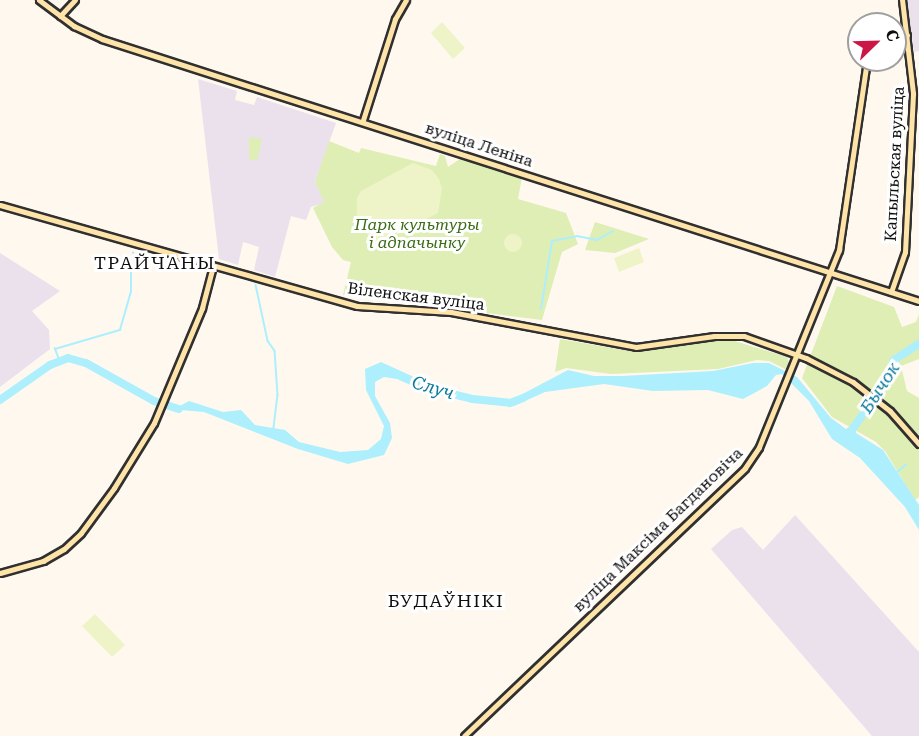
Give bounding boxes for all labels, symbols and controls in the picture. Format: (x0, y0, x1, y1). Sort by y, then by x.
north arrow (847, 12, 907, 72)
text: С (881, 27, 903, 44)
street label: Капыльская вуліца (881, 86, 909, 242)
street label: вуліца Леніна (423, 119, 535, 171)
park label: Парк культуры і адпачынку (355, 215, 479, 253)
district label: ТРАЙЧАНЫ (94, 252, 216, 274)
street label: Віленская вуліца (346, 279, 486, 315)
water label: Бычок (856, 358, 904, 418)
water label: Случ (409, 372, 457, 404)
street label: вуліца Максіма Багдановіча (569, 444, 747, 616)
district label: БУДАЎНІКІ (388, 590, 504, 612)

